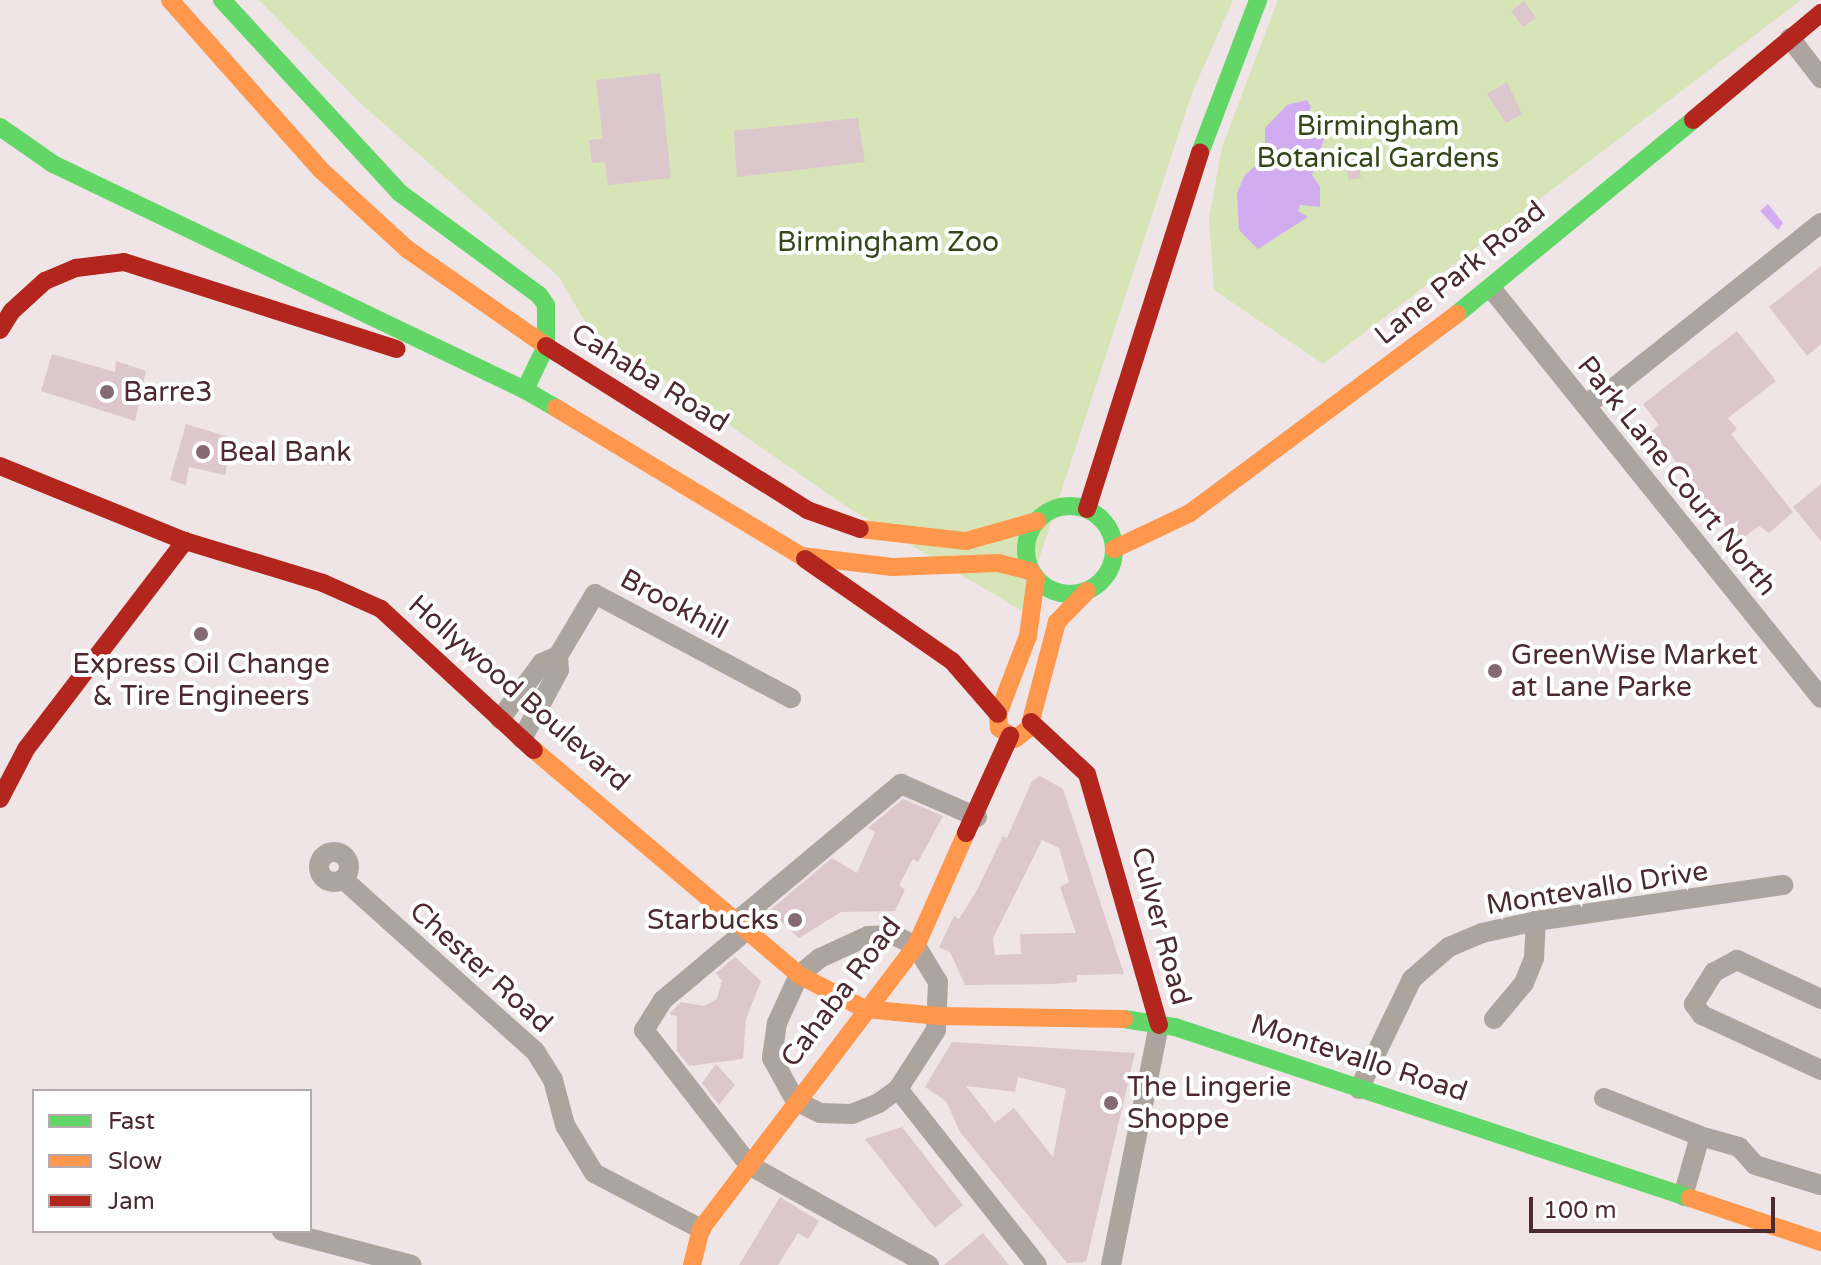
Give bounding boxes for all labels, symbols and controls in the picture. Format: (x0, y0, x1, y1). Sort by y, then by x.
park label: Birmingham Botanical Gardens (1257, 109, 1499, 175)
street label: Lane Park Road (1368, 194, 1552, 352)
park label: Birmingham Zoo (777, 225, 999, 259)
street label: Cahaba Road (565, 316, 735, 440)
street label: Park Lane Court North (1570, 349, 1784, 603)
place label: Barre3 (123, 375, 213, 409)
marker: Barre3 (98, 383, 116, 401)
place label: Beal Bank (219, 435, 352, 469)
marker: Beal Bank (194, 443, 212, 461)
street label: Brookhill (615, 562, 733, 646)
street label: Hollywood Boulevard (402, 588, 636, 798)
marker: Express Oil Change & Tire Engineers (192, 625, 210, 643)
place label: GreenWise Market at Lane Parke (1511, 638, 1758, 704)
place label: Express Oil Change & Tire Engineers (72, 647, 330, 713)
marker: GreenWise Market at Lane Parke (1486, 662, 1504, 680)
street label: Culver Road (1124, 843, 1198, 1009)
street label: Montevallo Drive (1484, 854, 1710, 922)
street label: Chester Road (403, 894, 559, 1040)
place label: Starbucks (647, 903, 779, 937)
street label: Cahaba Road (774, 910, 908, 1074)
marker: Starbucks (786, 911, 804, 929)
street label: Montevallo Road (1247, 1007, 1471, 1109)
place label: The Lingerie Shoppe (1127, 1070, 1291, 1136)
legend (32, 1089, 312, 1233)
marker: The Lingerie Shoppe (1102, 1094, 1120, 1112)
text: Fast (108, 1107, 155, 1136)
text: Slow (108, 1147, 162, 1176)
scale bar (1533, 1181, 1779, 1231)
text: Jam (108, 1187, 155, 1216)
text: 100 m (1543, 1196, 1617, 1225)

